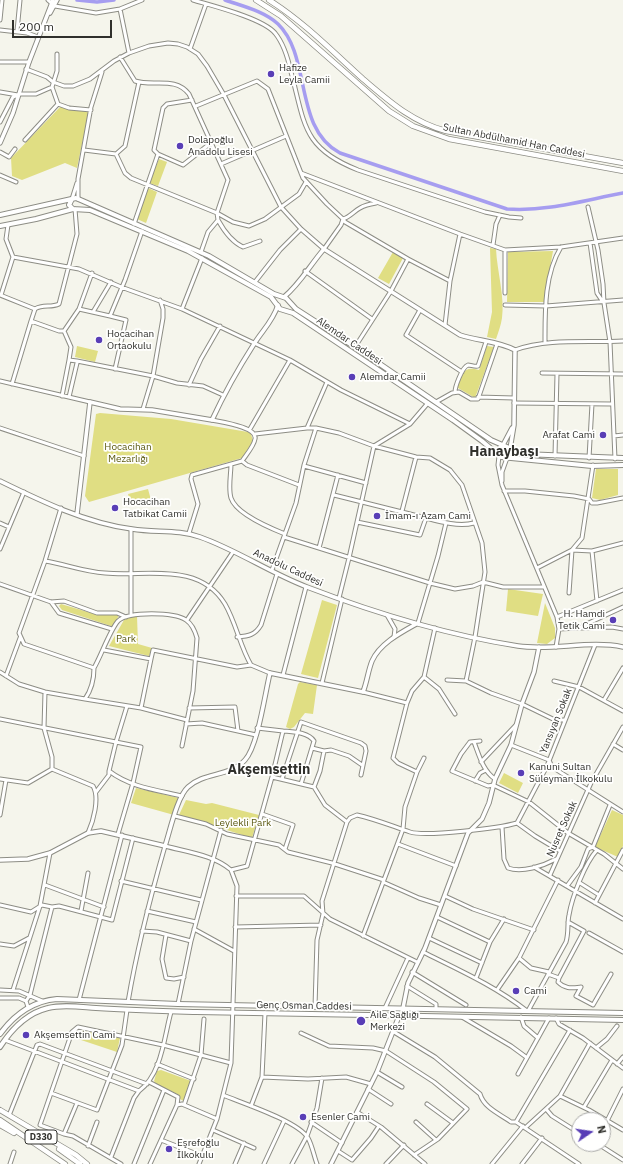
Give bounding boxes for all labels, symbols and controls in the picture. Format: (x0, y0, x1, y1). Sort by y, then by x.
scale bar (14, 12, 114, 38)
text: 200 m (19, 19, 54, 34)
place label: Hafize Leyla Camii (279, 62, 330, 86)
marker: Hafize Leyla Camii (266, 69, 276, 79)
street label: Sultan Abdülhamid Han Caddesi (442, 121, 586, 161)
place label: Dolapoğlu Anadolu Lisesi (188, 134, 253, 158)
marker: Dolapoğlu Anadolu Lisesi (175, 141, 185, 151)
street label: Alemdar Caddesi (314, 315, 384, 367)
place label: Hocacihan Ortaokulu (107, 328, 154, 352)
marker: Hocacihan Ortaokulu (94, 335, 104, 345)
place label: Alemdar Camii (360, 371, 426, 383)
marker: Alemdar Camii (347, 372, 357, 382)
place label: Arafat Cami (542, 429, 595, 441)
marker: Arafat Cami (598, 430, 608, 440)
park label: Hocacihan Mezarlığı (104, 441, 152, 464)
district label: Hanaybaşı (469, 444, 539, 460)
place label: Hocacihan Tatbikat Camii (123, 496, 187, 520)
marker: Hocacihan Tatbikat Camii (110, 503, 120, 513)
place label: İmam-ı Azam Cami (385, 510, 471, 522)
marker: İmam-ı Azam Cami (372, 511, 382, 521)
street label: Anadolu Caddesi (251, 547, 325, 589)
place label: H. Hamdi Tetik Cami (558, 608, 605, 632)
marker: H. Hamdi Tetik Cami (608, 615, 618, 625)
park label: Park (116, 633, 136, 645)
street label: Yansıyan Sokak (537, 687, 575, 755)
place label: Kanuni Sultan Süleyman İlkokulu (529, 761, 612, 784)
district label: Akşemsettin (228, 762, 310, 778)
marker: Kanuni Sultan Süleyman İlkokulu (516, 768, 526, 778)
street label: Nusret Sokak (544, 799, 580, 859)
park label: Leylekli Park (215, 817, 271, 829)
place label: Cami (524, 985, 547, 997)
marker: Cami (511, 986, 521, 996)
street label: Genç Osman Caddesi (256, 999, 352, 1013)
place label: Aile Sağlığı Merkezi (370, 1009, 419, 1032)
marker: Aile Sağlığı Merkezi (355, 1015, 367, 1027)
place label: Akşemsettin Cami (34, 1029, 115, 1041)
marker: Akşemsettin Cami (21, 1030, 31, 1040)
place label: Esenler Cami (311, 1111, 370, 1123)
marker: Esenler Cami (298, 1112, 308, 1122)
north arrow (571, 1112, 611, 1152)
text: N (594, 1124, 609, 1135)
road number: D330 (25, 1130, 57, 1144)
place label: Eşrefoğlu İlkokulu (177, 1137, 219, 1160)
marker: Eşrefoğlu İlkokulu (164, 1144, 174, 1154)

